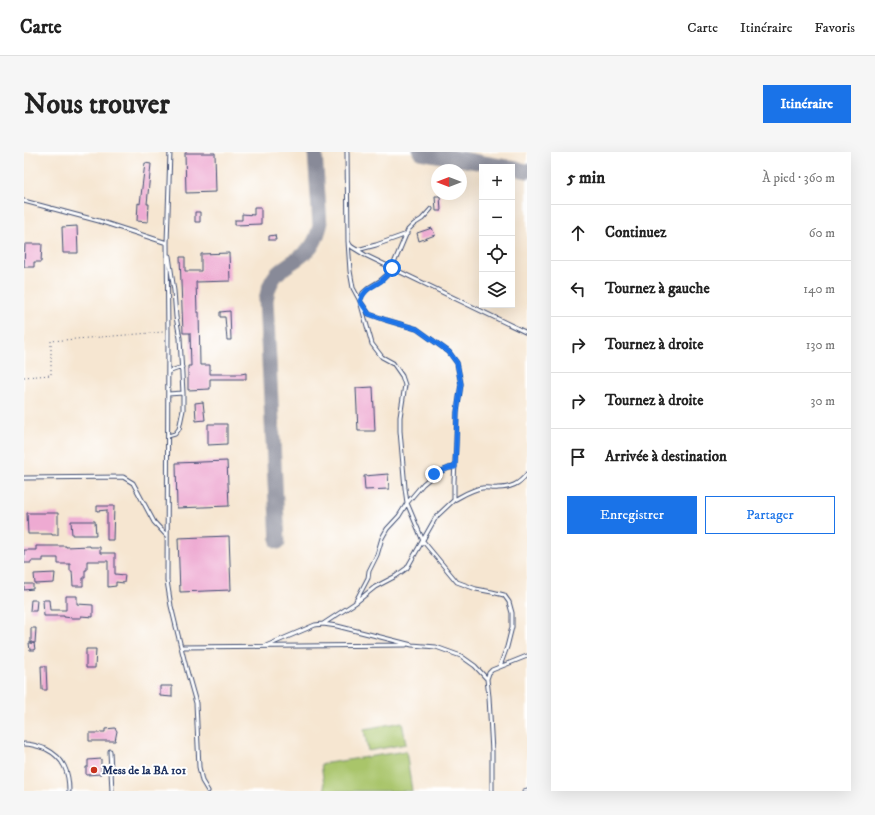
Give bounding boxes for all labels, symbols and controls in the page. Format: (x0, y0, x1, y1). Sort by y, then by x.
text: Carte (20, 16, 62, 39)
text: Carte (687, 19, 718, 37)
text: Itinéraire (740, 19, 793, 37)
text: Favoris (815, 19, 855, 37)
button: Itinéraire (763, 85, 851, 123)
text: Nous trouver (24, 87, 170, 122)
north arrow (431, 164, 467, 200)
map controls (479, 164, 515, 308)
button: + (479, 164, 515, 200)
text: 5 min (567, 167, 605, 189)
text: À pied · 360 m (762, 170, 835, 186)
button: − (479, 200, 515, 236)
icon: ahead (567, 222, 589, 244)
text: Continuez (605, 223, 666, 242)
text: 60 m (809, 225, 835, 241)
button: locate (479, 236, 515, 272)
route start (383, 259, 401, 277)
button: layers (479, 272, 515, 308)
icon: left (567, 278, 589, 300)
text: Tournez à gauche (605, 279, 710, 298)
text: 140 m (803, 281, 835, 297)
icon: right (567, 334, 589, 356)
text: Tournez à droite (605, 335, 703, 354)
text: 130 m (806, 337, 835, 353)
icon: right (567, 390, 589, 412)
text: Tournez à droite (605, 391, 703, 410)
text: 30 m (811, 393, 835, 409)
icon: arrive (567, 446, 589, 468)
text: Arrivée à destination (605, 447, 727, 466)
route end (425, 465, 443, 483)
button: Enregistrer (567, 496, 697, 534)
button: Partager (705, 496, 835, 534)
place label: Mess de la BA 101 (102, 763, 187, 778)
marker: Mess de la BA 101 (89, 765, 99, 775)

